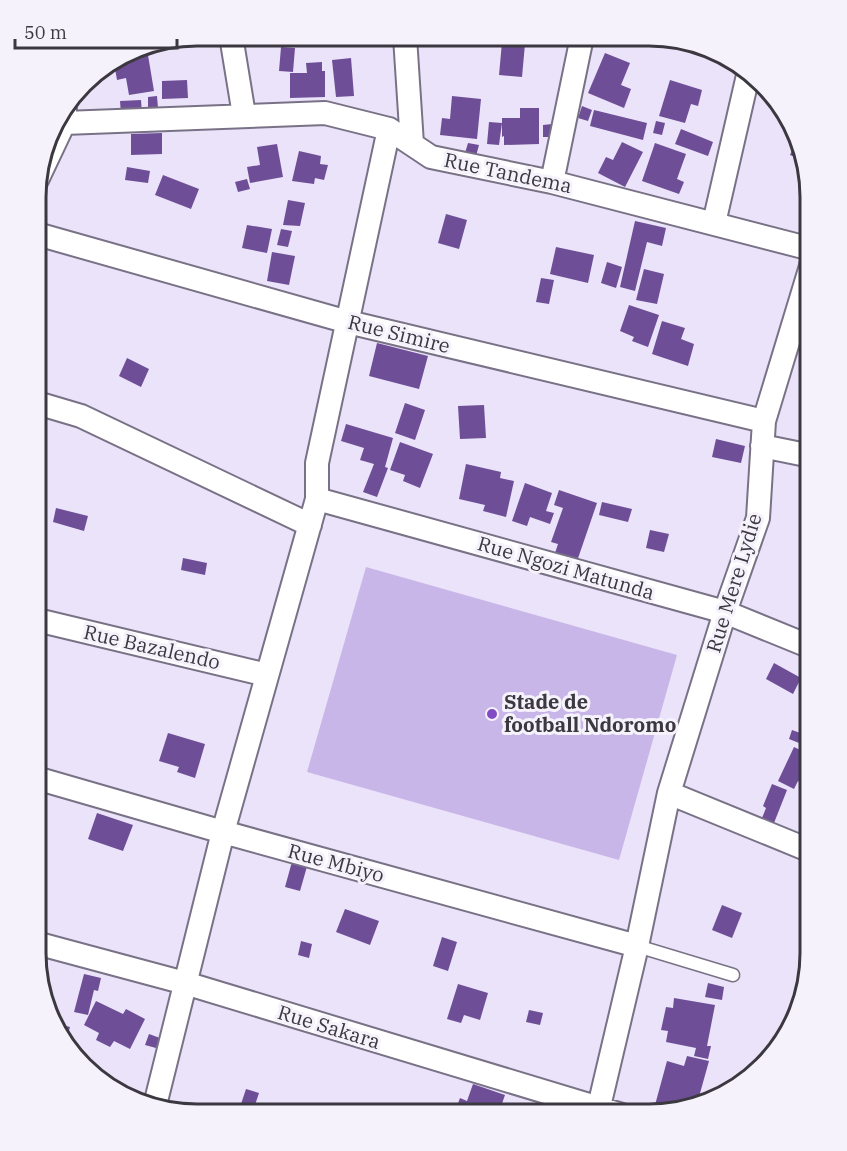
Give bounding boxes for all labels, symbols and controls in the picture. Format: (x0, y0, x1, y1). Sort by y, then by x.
scale bar (15, 12, 177, 50)
text: 50 m (24, 21, 67, 44)
street label: Rue Tandema (442, 146, 575, 199)
street label: Rue Simire (345, 308, 453, 359)
street label: Rue Mere Lydie (699, 510, 768, 656)
street label: Rue Ngozi Matunda (475, 529, 658, 606)
street label: Rue Bazalendo (81, 618, 223, 675)
place label: Stade de football Ndoromo (504, 688, 676, 738)
marker: Stade de football Ndoromo (485, 707, 499, 721)
street label: Rue Mbiyo (285, 837, 387, 888)
street label: Rue Sakara (274, 998, 384, 1055)

